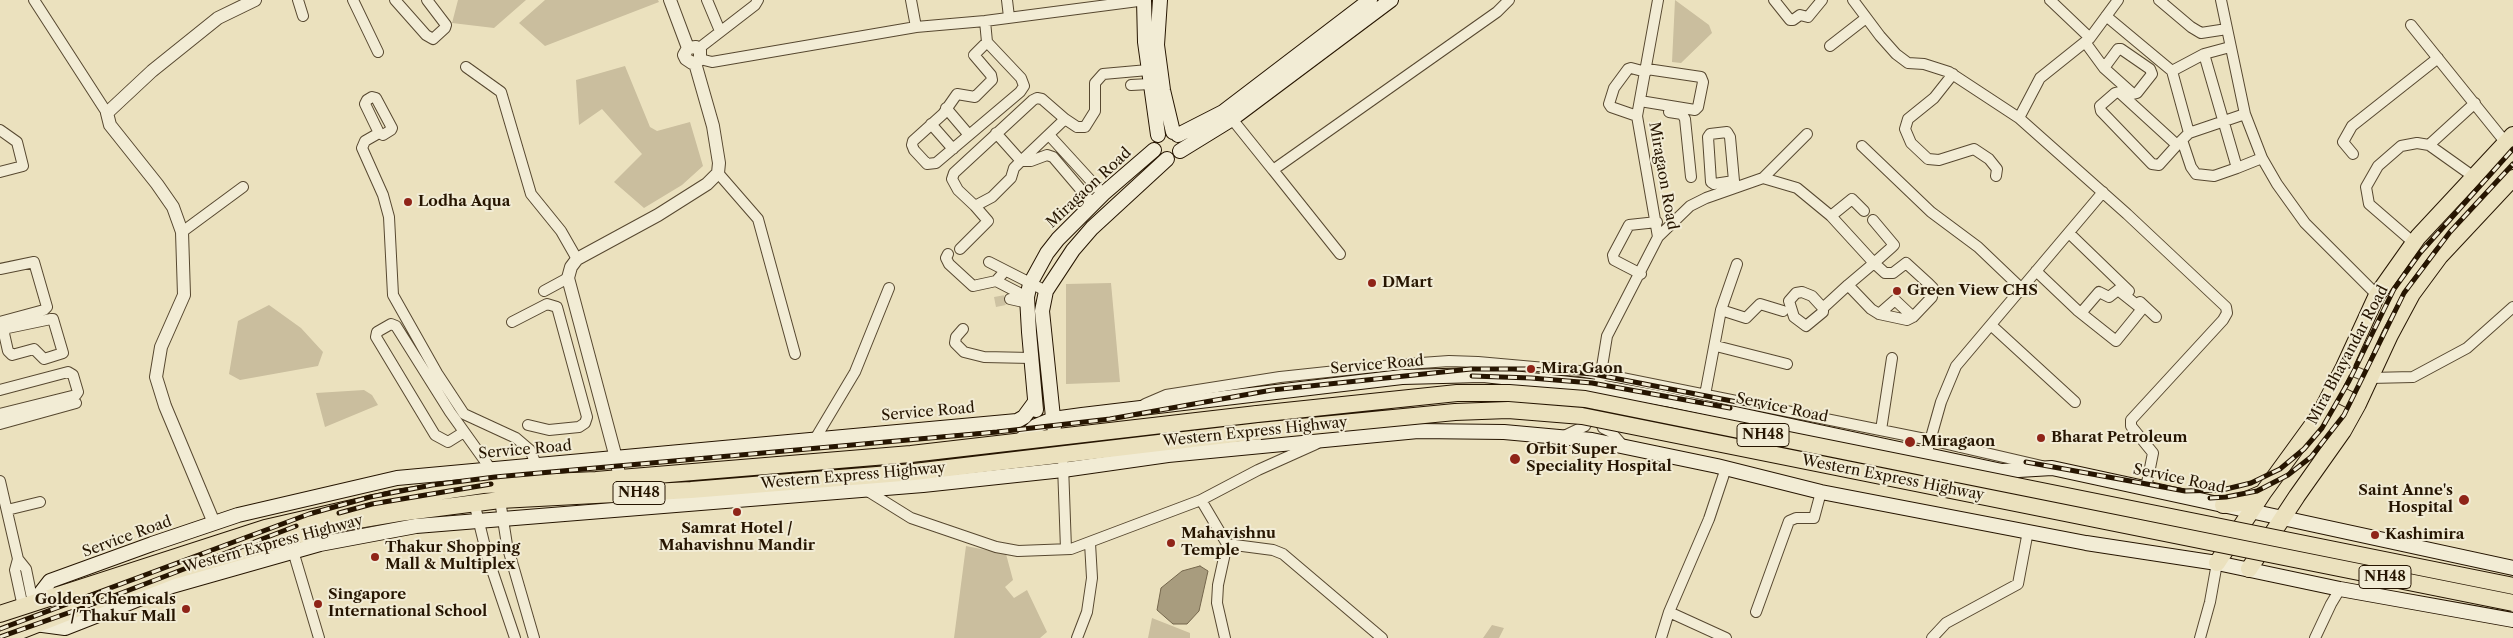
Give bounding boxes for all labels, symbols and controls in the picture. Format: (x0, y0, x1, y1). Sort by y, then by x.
street label: Miragaon Road (1645, 121, 1681, 231)
street label: Miragaon Road (1043, 144, 1135, 232)
place label: Lodha Aqua (418, 193, 510, 211)
marker: Lodha Aqua (402, 196, 414, 208)
place label: DMart (1382, 274, 1433, 292)
marker: DMart (1366, 277, 1378, 289)
place label: Green View CHS (1907, 282, 2038, 300)
street label: Mira Bhayandar Road (2304, 282, 2392, 428)
marker: Green View CHS (1891, 285, 1903, 297)
street label: Service Road (1330, 352, 1424, 378)
place label: Mira Gaon (1541, 360, 1623, 378)
marker: Mira Gaon (1525, 363, 1537, 375)
street label: Service Road (1734, 389, 1830, 427)
street label: Service Road (881, 399, 975, 425)
street label: Western Express Highway (1162, 413, 1348, 451)
road number: NH48 (1737, 424, 1789, 446)
place label: Bharat Petroleum (2051, 429, 2187, 447)
marker: Bharat Petroleum (2035, 432, 2047, 444)
place label: Miragaon (1921, 433, 1995, 451)
marker: Miragaon (1903, 435, 1917, 449)
street label: Service Road (478, 437, 572, 463)
place label: Orbit Super Speciality Hospital (1526, 441, 1672, 476)
street label: Western Express Highway (1800, 451, 1986, 505)
marker: Orbit Super Speciality Hospital (1508, 452, 1522, 466)
street label: Western Express Highway (760, 459, 946, 493)
street label: Service Road (2131, 460, 2227, 498)
road number: NH48 (613, 482, 665, 504)
place label: Saint Anne's Hospital (2358, 482, 2453, 517)
marker: Saint Anne's Hospital (2457, 493, 2471, 507)
marker: Samrat Hotel / Mahavishnu Mandir (731, 506, 743, 518)
street label: Western Express Highway (181, 511, 365, 577)
street label: Service Road (80, 513, 174, 561)
place label: Samrat Hotel / Mahavishnu Mandir (659, 520, 815, 555)
place label: Mahavishnu Temple (1181, 525, 1276, 560)
place label: Kashimira (2385, 526, 2464, 544)
marker: Kashimira (2369, 529, 2381, 541)
marker: Mahavishnu Temple (1165, 537, 1177, 549)
place label: Thakur Shopping Mall & Multiplex (385, 539, 520, 574)
marker: Thakur Shopping Mall & Multiplex (369, 551, 381, 563)
road number: NH48 (2359, 566, 2411, 588)
place label: Singapore International School (328, 586, 487, 621)
place label: Golden Chemicals / Thakur Mall (35, 591, 176, 626)
marker: Singapore International School (312, 598, 324, 610)
marker: Golden Chemicals / Thakur Mall (180, 603, 192, 615)

